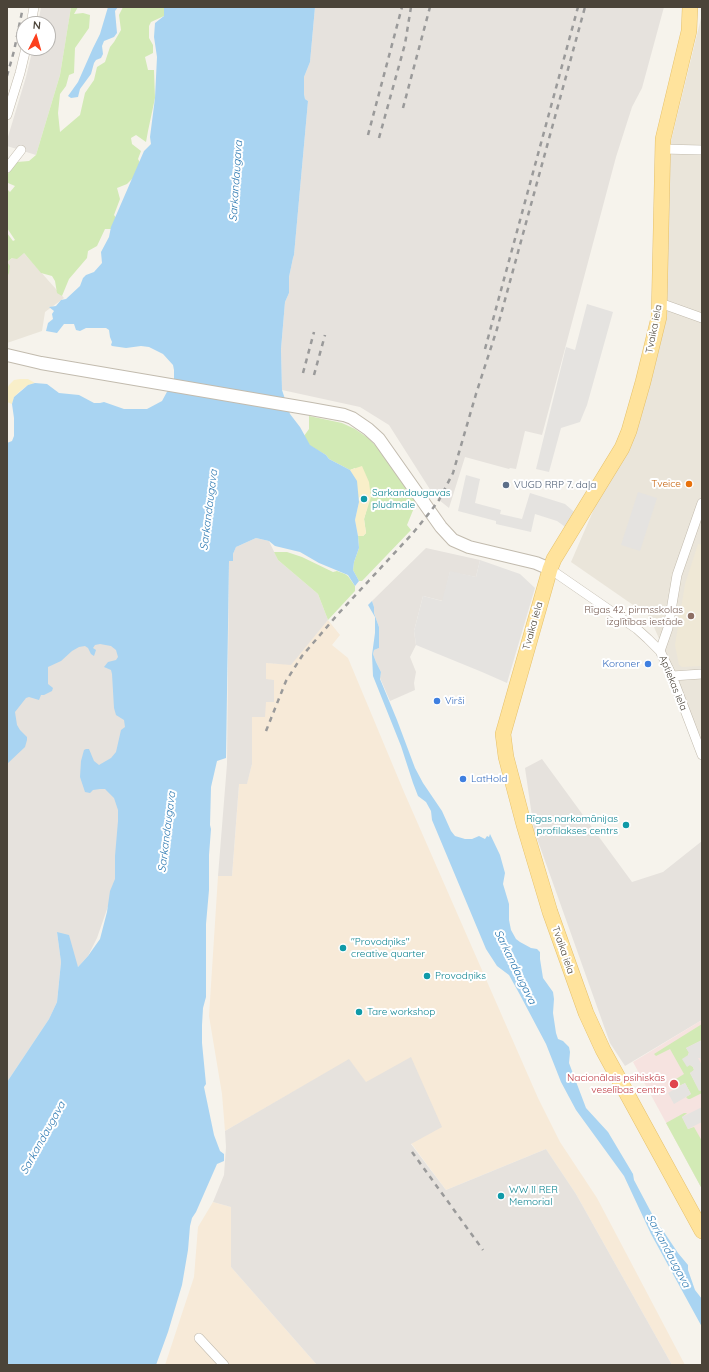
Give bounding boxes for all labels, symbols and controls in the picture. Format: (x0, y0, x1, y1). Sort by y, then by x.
north arrow (16, 16, 56, 56)
text: N (32, 18, 42, 32)
water label: Sarkandaugava (227, 140, 245, 222)
street label: Tvaika iela (643, 303, 665, 355)
water label: Sarkandaugava (198, 469, 220, 551)
place label: Tveice (651, 478, 681, 490)
place label: VUGD RRP 7. daļa (514, 479, 596, 491)
marker: Tveice (684, 479, 694, 489)
marker: VUGD RRP 7. daļa (501, 480, 511, 490)
place label: Sarkandaugavas pludmale (372, 487, 450, 510)
marker: Sarkandaugavas pludmale (359, 494, 369, 504)
street label: Tvaika iela (520, 600, 546, 652)
place label: Rīgas 42. pirmsskolas izglītības iestāde (584, 604, 683, 628)
marker: Rīgas 42. pirmsskolas izglītības iestāde (686, 611, 696, 621)
street label: Aptiekas iela (656, 654, 690, 712)
place label: Koroner (602, 658, 640, 670)
marker: Koroner (643, 659, 653, 669)
place label: Virši (445, 695, 464, 707)
marker: Virši (432, 696, 442, 706)
place label: LatHold (471, 773, 507, 785)
marker: LatHold (458, 774, 468, 784)
water label: Sarkandaugava (156, 791, 178, 873)
place label: Rīgas narkomānijas profilakses centrs (526, 813, 618, 836)
marker: Rīgas narkomānijas profilakses centrs (621, 820, 631, 830)
street label: Tvaika iela (549, 925, 577, 975)
water label: Sarkandaugava (491, 928, 539, 1006)
place label: "Provodņiks" creative quarter (351, 936, 425, 960)
marker: "Provodņiks" creative quarter (338, 943, 348, 953)
place label: Provodņiks (435, 970, 486, 982)
marker: Provodņiks (422, 971, 432, 981)
place label: Tare workshop (367, 1006, 435, 1018)
marker: Tare workshop (354, 1007, 364, 1017)
place label: Nacionālais psihiskās veselības centrs (567, 1072, 665, 1096)
marker: Nacionālais psihiskās veselības centrs (668, 1078, 680, 1090)
water label: Sarkandaugava (18, 1099, 68, 1177)
place label: WW II RER Memorial (509, 1184, 558, 1208)
marker: WW II RER Memorial (496, 1191, 506, 1201)
water label: Sarkandaugava (643, 1212, 693, 1290)

